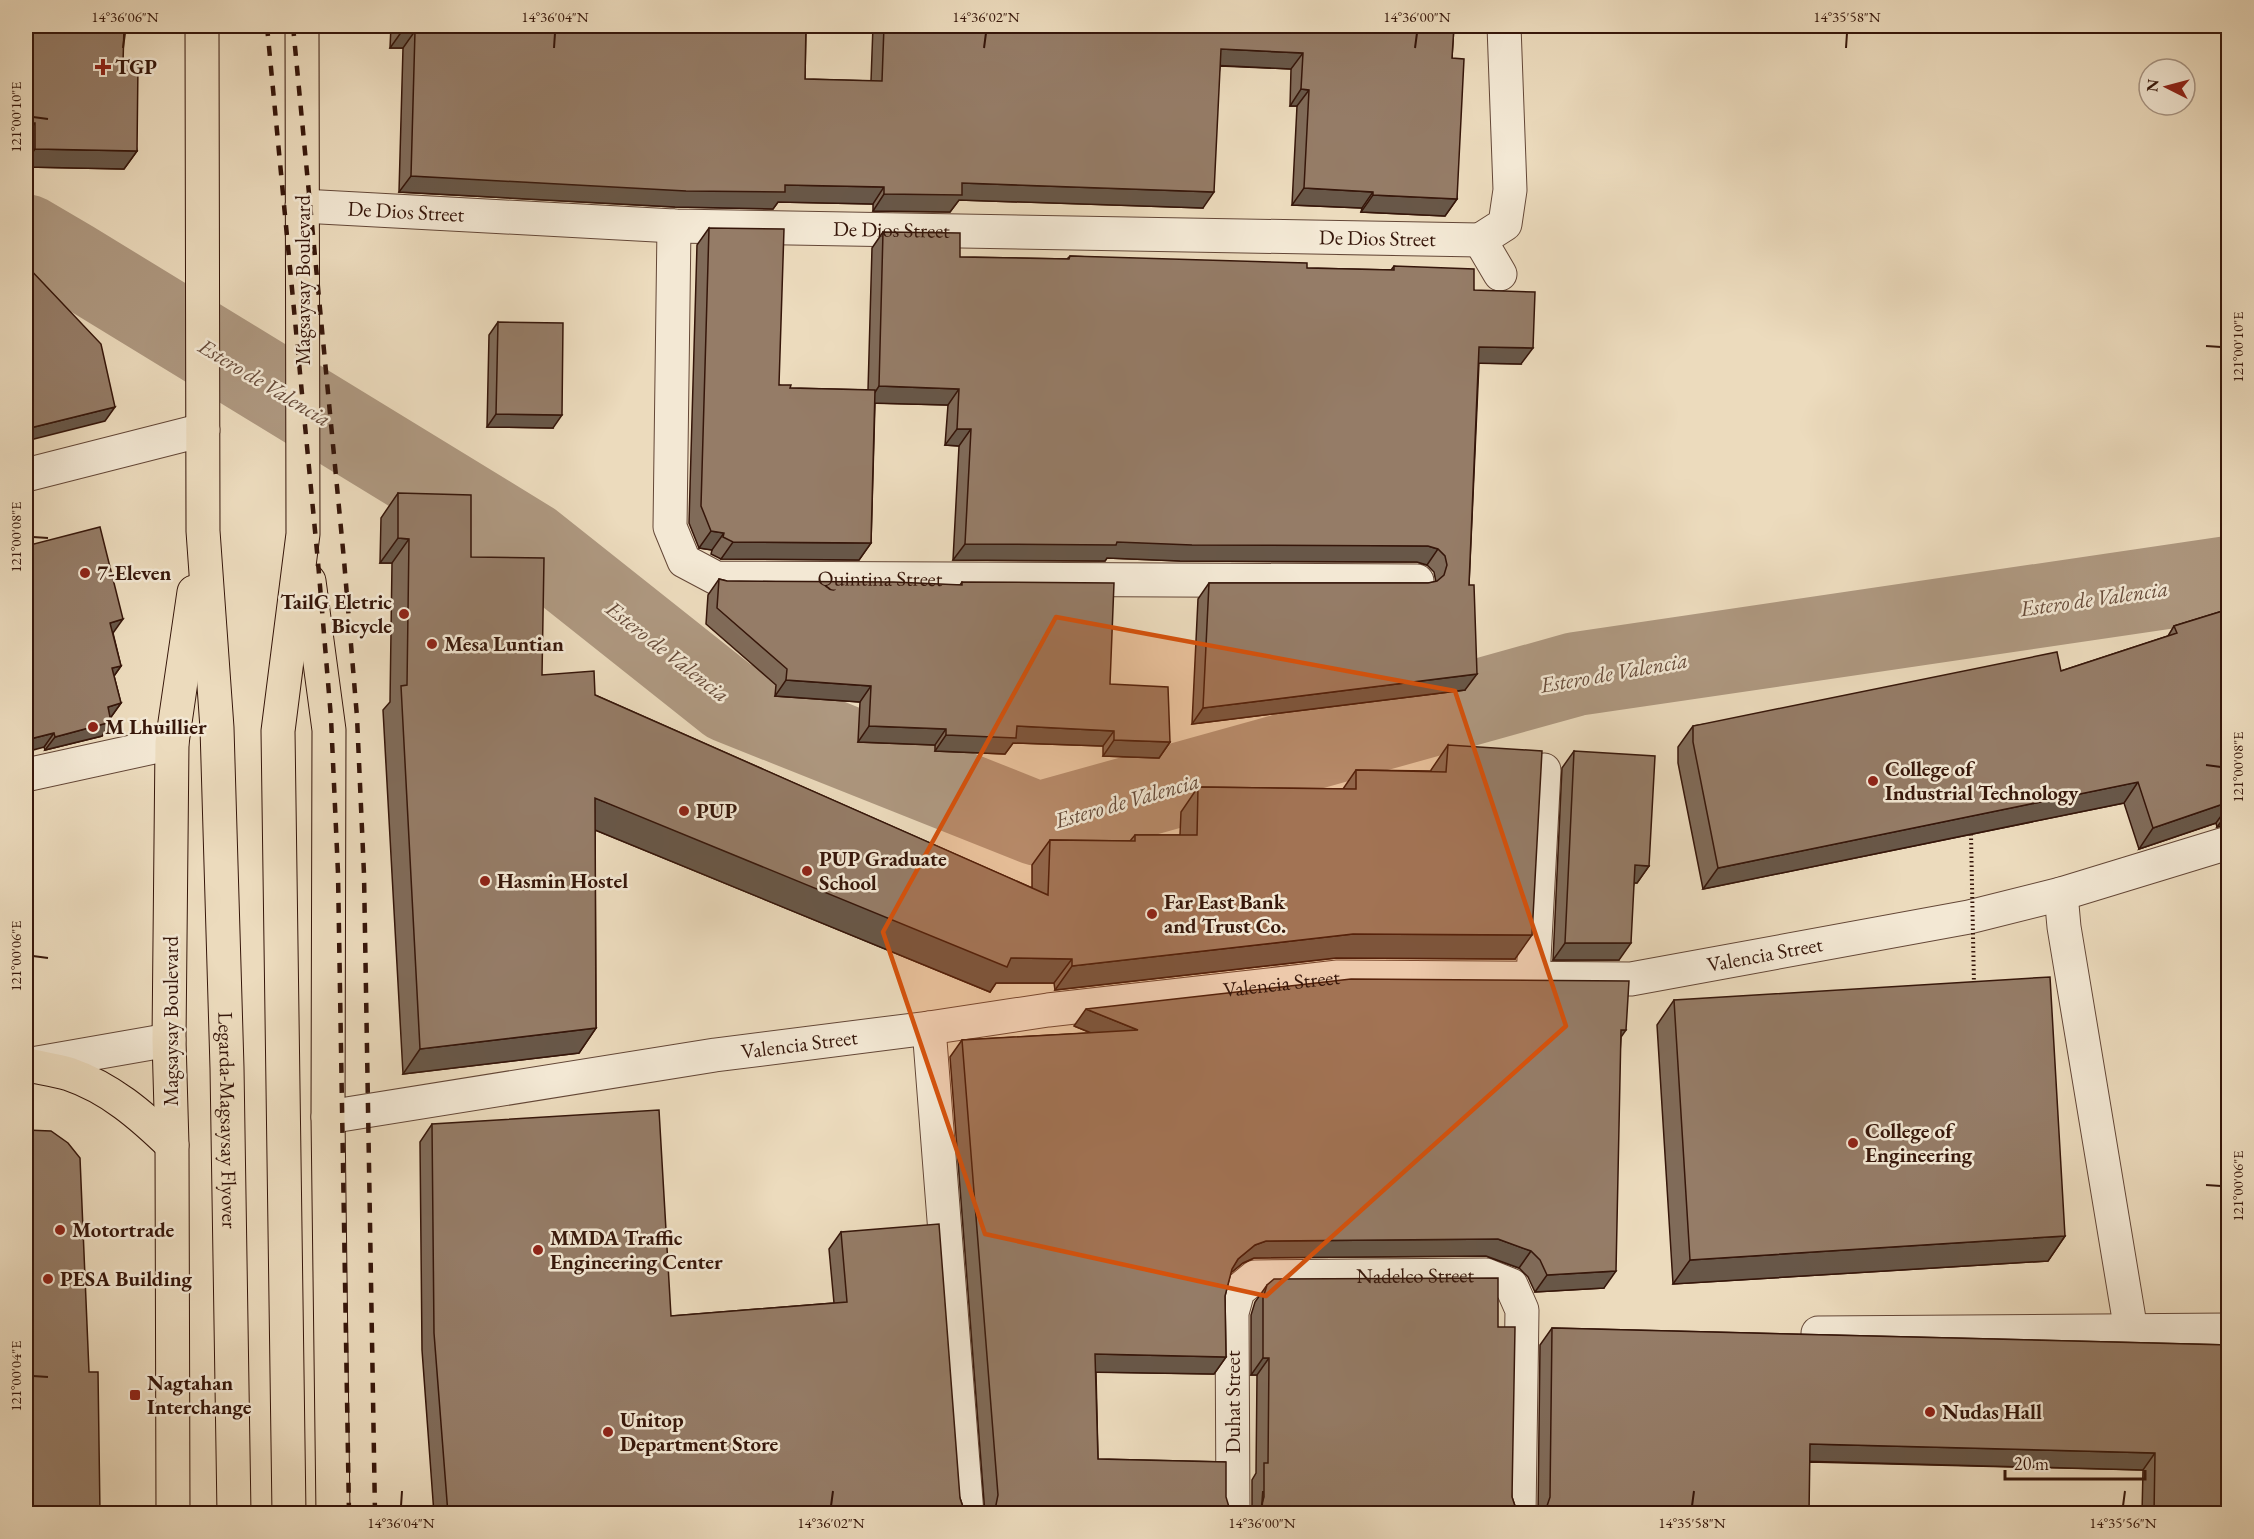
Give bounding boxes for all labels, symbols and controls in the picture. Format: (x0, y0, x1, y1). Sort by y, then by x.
text: 14°36'06"N (91, 7, 159, 26)
text: 14°36'04"N (521, 7, 589, 26)
text: 14°36'02"N (952, 7, 1020, 26)
text: 14°36'00"N (1383, 7, 1451, 26)
text: 14°35'58"N (1813, 7, 1881, 26)
place label: TGP (115, 53, 157, 80)
north arrow (2137, 57, 2197, 117)
marker: TGP (96, 60, 110, 74)
text: N (2141, 78, 2164, 93)
text: 121°00'10"E (6, 81, 25, 153)
street label: Magsaysay Boulevard (289, 194, 316, 365)
street label: De Dios Street (347, 194, 465, 228)
street label: De Dios Street (833, 215, 950, 244)
street label: De Dios Street (1319, 223, 1436, 252)
text: 121°00'10"E (2228, 311, 2247, 383)
water label: Estero de Valencia (193, 331, 336, 433)
text: 121°00'08"E (6, 501, 25, 573)
place label: 7-Eleven (97, 559, 172, 586)
street label: Quintina Street (817, 564, 943, 593)
marker: 7-Eleven (78, 566, 92, 580)
water label: Estero de Valencia (2017, 574, 2170, 623)
place label: TailG Eletric Bicycle (280, 588, 392, 639)
water label: Estero de Valencia (599, 594, 735, 709)
marker: TailG Eletric Bicycle (397, 607, 411, 621)
place label: Mesa Luntian (444, 630, 564, 657)
marker: Mesa Luntian (425, 637, 439, 651)
water label: Estero de Valencia (1537, 645, 1690, 700)
place label: M Lhuillier (105, 713, 207, 740)
marker: M Lhuillier (86, 720, 100, 734)
text: 121°00'08"E (2228, 731, 2247, 803)
place label: College of Industrial Technology (1885, 755, 2079, 806)
water label: Estero de Valencia (1051, 766, 1203, 835)
marker: College of Industrial Technology (1866, 774, 1880, 788)
place label: PUP (696, 797, 737, 824)
marker: PUP (677, 804, 691, 818)
place label: PUP Graduate School (819, 845, 947, 896)
marker: PUP Graduate School (800, 864, 814, 878)
place label: Hasmin Hostel (497, 867, 628, 894)
marker: Hasmin Hostel (478, 874, 492, 888)
place label: Far East Bank and Trust Co. (1164, 888, 1286, 939)
marker: Far East Bank and Trust Co. (1145, 907, 1159, 921)
text: 121°00'06"E (6, 920, 25, 992)
street label: Valencia Street (1705, 930, 1825, 978)
street label: Magsaysay Boulevard (157, 935, 184, 1106)
street label: Valencia Street (1222, 963, 1342, 1003)
street label: Legarda-Magsaysay Flyover (212, 1012, 244, 1229)
street label: Valencia Street (739, 1023, 860, 1065)
place label: College of Engineering (1865, 1117, 1973, 1168)
marker: College of Engineering (1846, 1136, 1860, 1150)
text: 121°00'06"E (2228, 1150, 2247, 1222)
place label: Motortrade (72, 1216, 174, 1243)
marker: Motortrade (53, 1223, 67, 1237)
place label: MMDA Traffic Engineering Center (550, 1224, 723, 1275)
marker: MMDA Traffic Engineering Center (531, 1243, 545, 1257)
street label: Nadelco Street (1356, 1261, 1475, 1289)
place label: PESA Building (60, 1265, 193, 1292)
marker: PESA Building (41, 1272, 55, 1286)
text: 121°00'04"E (6, 1340, 25, 1412)
street label: Duhat Street (1219, 1350, 1246, 1454)
place label: Nagtahan Interchange (147, 1369, 252, 1420)
marker: Nagtahan Interchange (128, 1388, 142, 1402)
place label: Nudas Hall (1942, 1398, 2042, 1425)
marker: Nudas Hall (1923, 1405, 1937, 1419)
place label: Unitop Department Store (620, 1406, 778, 1457)
marker: Unitop Department Store (601, 1425, 615, 1439)
scale bar (2005, 1443, 2144, 1481)
text: 20 m (2014, 1452, 2049, 1475)
text: 14°36'04"N (367, 1513, 435, 1532)
text: 14°36'02"N (797, 1513, 865, 1532)
text: 14°36'00"N (1228, 1513, 1296, 1532)
text: 14°35'58"N (1658, 1513, 1726, 1532)
text: 14°35'56"N (2089, 1513, 2157, 1532)

